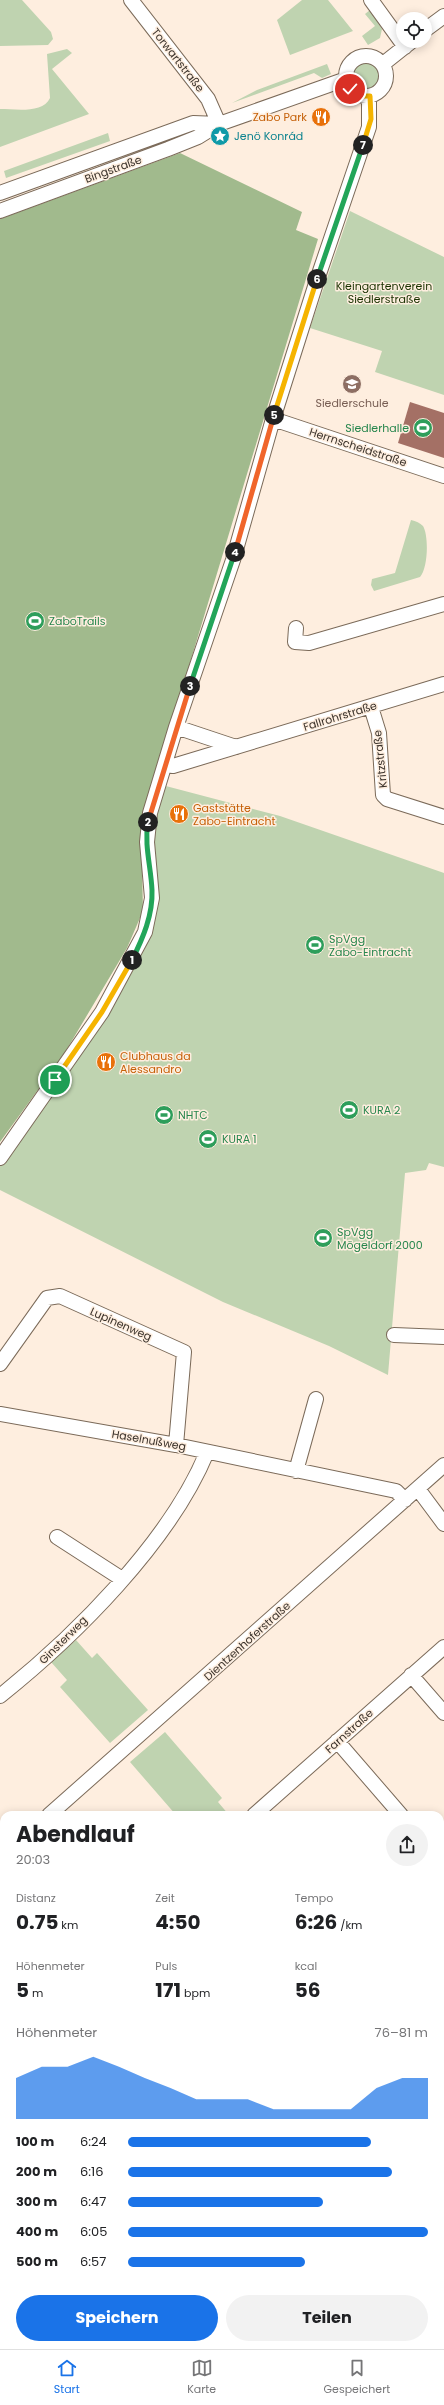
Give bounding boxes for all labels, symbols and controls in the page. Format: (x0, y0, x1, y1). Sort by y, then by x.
map controls (396, 12, 432, 48)
button: locate (396, 12, 432, 48)
street label: Torwartstraße (148, 25, 208, 95)
pin (333, 72, 367, 106)
icon: check (339, 78, 361, 100)
restaurant icon: Zabo Park (310, 106, 332, 128)
place label: Zabo Park (253, 109, 307, 125)
place icon: Jenö Konrád (209, 125, 231, 147)
place label: Jenö Konrád (234, 128, 303, 144)
pin: 7 (353, 135, 373, 155)
text: 7 (360, 137, 366, 153)
street label: Bingstraße (82, 151, 144, 187)
pin: 6 (307, 269, 327, 289)
text: 6 (313, 271, 321, 287)
park label: Kleingartenverein Siedlerstraße (336, 278, 432, 307)
school or university icon: Siedlerschule (341, 373, 363, 395)
place label: Siedlerschule (315, 395, 389, 411)
pin: 5 (264, 405, 284, 425)
text: 5 (270, 407, 278, 423)
sports icon: Siedlerhalle (412, 417, 434, 439)
place label: Siedlerhalle (345, 420, 409, 436)
street label: Herrnscheidstraße (307, 424, 409, 470)
pin: 4 (225, 542, 245, 562)
text: 4 (231, 544, 239, 560)
sports icon: ZaboTrails (24, 610, 46, 632)
place label: ZaboTrails (49, 613, 106, 629)
pin: 3 (180, 676, 200, 696)
text: 3 (187, 678, 193, 694)
street label: Fallrohrstraße (301, 697, 379, 735)
street label: Kritzstraße (369, 729, 391, 789)
place label: Gaststätte Zabo-Eintracht (193, 800, 276, 829)
restaurant icon: Gaststätte Zabo-Eintracht (168, 803, 190, 825)
pin: 2 (138, 812, 158, 832)
text: 2 (145, 814, 151, 830)
place label: SpVgg Zabo-Eintracht (329, 931, 412, 960)
sports icon: SpVgg Zabo-Eintracht (304, 934, 326, 956)
pin: 1 (122, 950, 142, 970)
text: 1 (130, 952, 134, 968)
place label: Clubhaus da Alessandro (120, 1048, 191, 1077)
restaurant icon: Clubhaus da Alessandro (95, 1051, 117, 1073)
pin (38, 1063, 72, 1097)
icon: arrive (44, 1069, 66, 1091)
sports icon: KURA 2 (338, 1099, 360, 1121)
place label: KURA 2 (363, 1102, 400, 1118)
sports icon: NHTC (153, 1104, 175, 1126)
place label: NHTC (178, 1107, 208, 1123)
sports icon: KURA 1 (197, 1128, 219, 1150)
place label: KURA 1 (222, 1131, 257, 1147)
place label: SpVgg Mögeldorf 2000 (337, 1224, 423, 1253)
sports icon: SpVgg Mögeldorf 2000 (312, 1227, 334, 1249)
street label: Lupinenweg (88, 1303, 154, 1345)
street label: Haselnußweg (111, 1426, 187, 1454)
street label: Dientzenhoferstraße (200, 1598, 294, 1684)
street label: Ginsterweg (35, 1612, 91, 1668)
street label: Farnstraße (321, 1705, 377, 1757)
text: Abendlauf (16, 1819, 135, 1850)
button: share (386, 1824, 428, 1866)
text: 20:03 (16, 1850, 50, 1869)
text: Distanz (16, 1890, 56, 1906)
text: Zeit (155, 1890, 175, 1906)
text: Tempo (295, 1890, 333, 1906)
text: 0.75 (16, 1908, 58, 1936)
text: 4:50 (155, 1908, 201, 1936)
text: 6:26 (295, 1908, 337, 1936)
text: km (58, 1917, 78, 1933)
text: /km (337, 1917, 362, 1933)
text: Höhenmeter (16, 1958, 85, 1974)
text: Puls (155, 1958, 177, 1974)
text: kcal (295, 1958, 317, 1974)
text: 5 (16, 1976, 29, 2004)
text: 171 (155, 1976, 181, 2004)
text: 56 (295, 1976, 320, 2004)
text: m (29, 1985, 43, 2001)
text: bpm (181, 1985, 210, 2001)
text: Höhenmeter (16, 2023, 97, 2042)
text: 76–81 m (375, 2023, 428, 2042)
text: 100 m (16, 2132, 54, 2151)
text: 6:24 (80, 2132, 107, 2151)
text: 200 m (16, 2162, 57, 2181)
text: 6:16 (80, 2162, 103, 2181)
text: 300 m (16, 2192, 57, 2211)
text: 6:47 (80, 2192, 106, 2211)
text: 400 m (16, 2222, 58, 2241)
text: 6:05 (80, 2222, 107, 2241)
text: 500 m (16, 2252, 58, 2271)
text: 6:57 (80, 2252, 106, 2271)
button: Speichern (16, 2295, 218, 2341)
button: Teilen (226, 2295, 428, 2341)
tab: Start (54, 2357, 80, 2398)
tab: Karte (187, 2357, 216, 2398)
tab: Gespeichert (324, 2357, 390, 2398)

